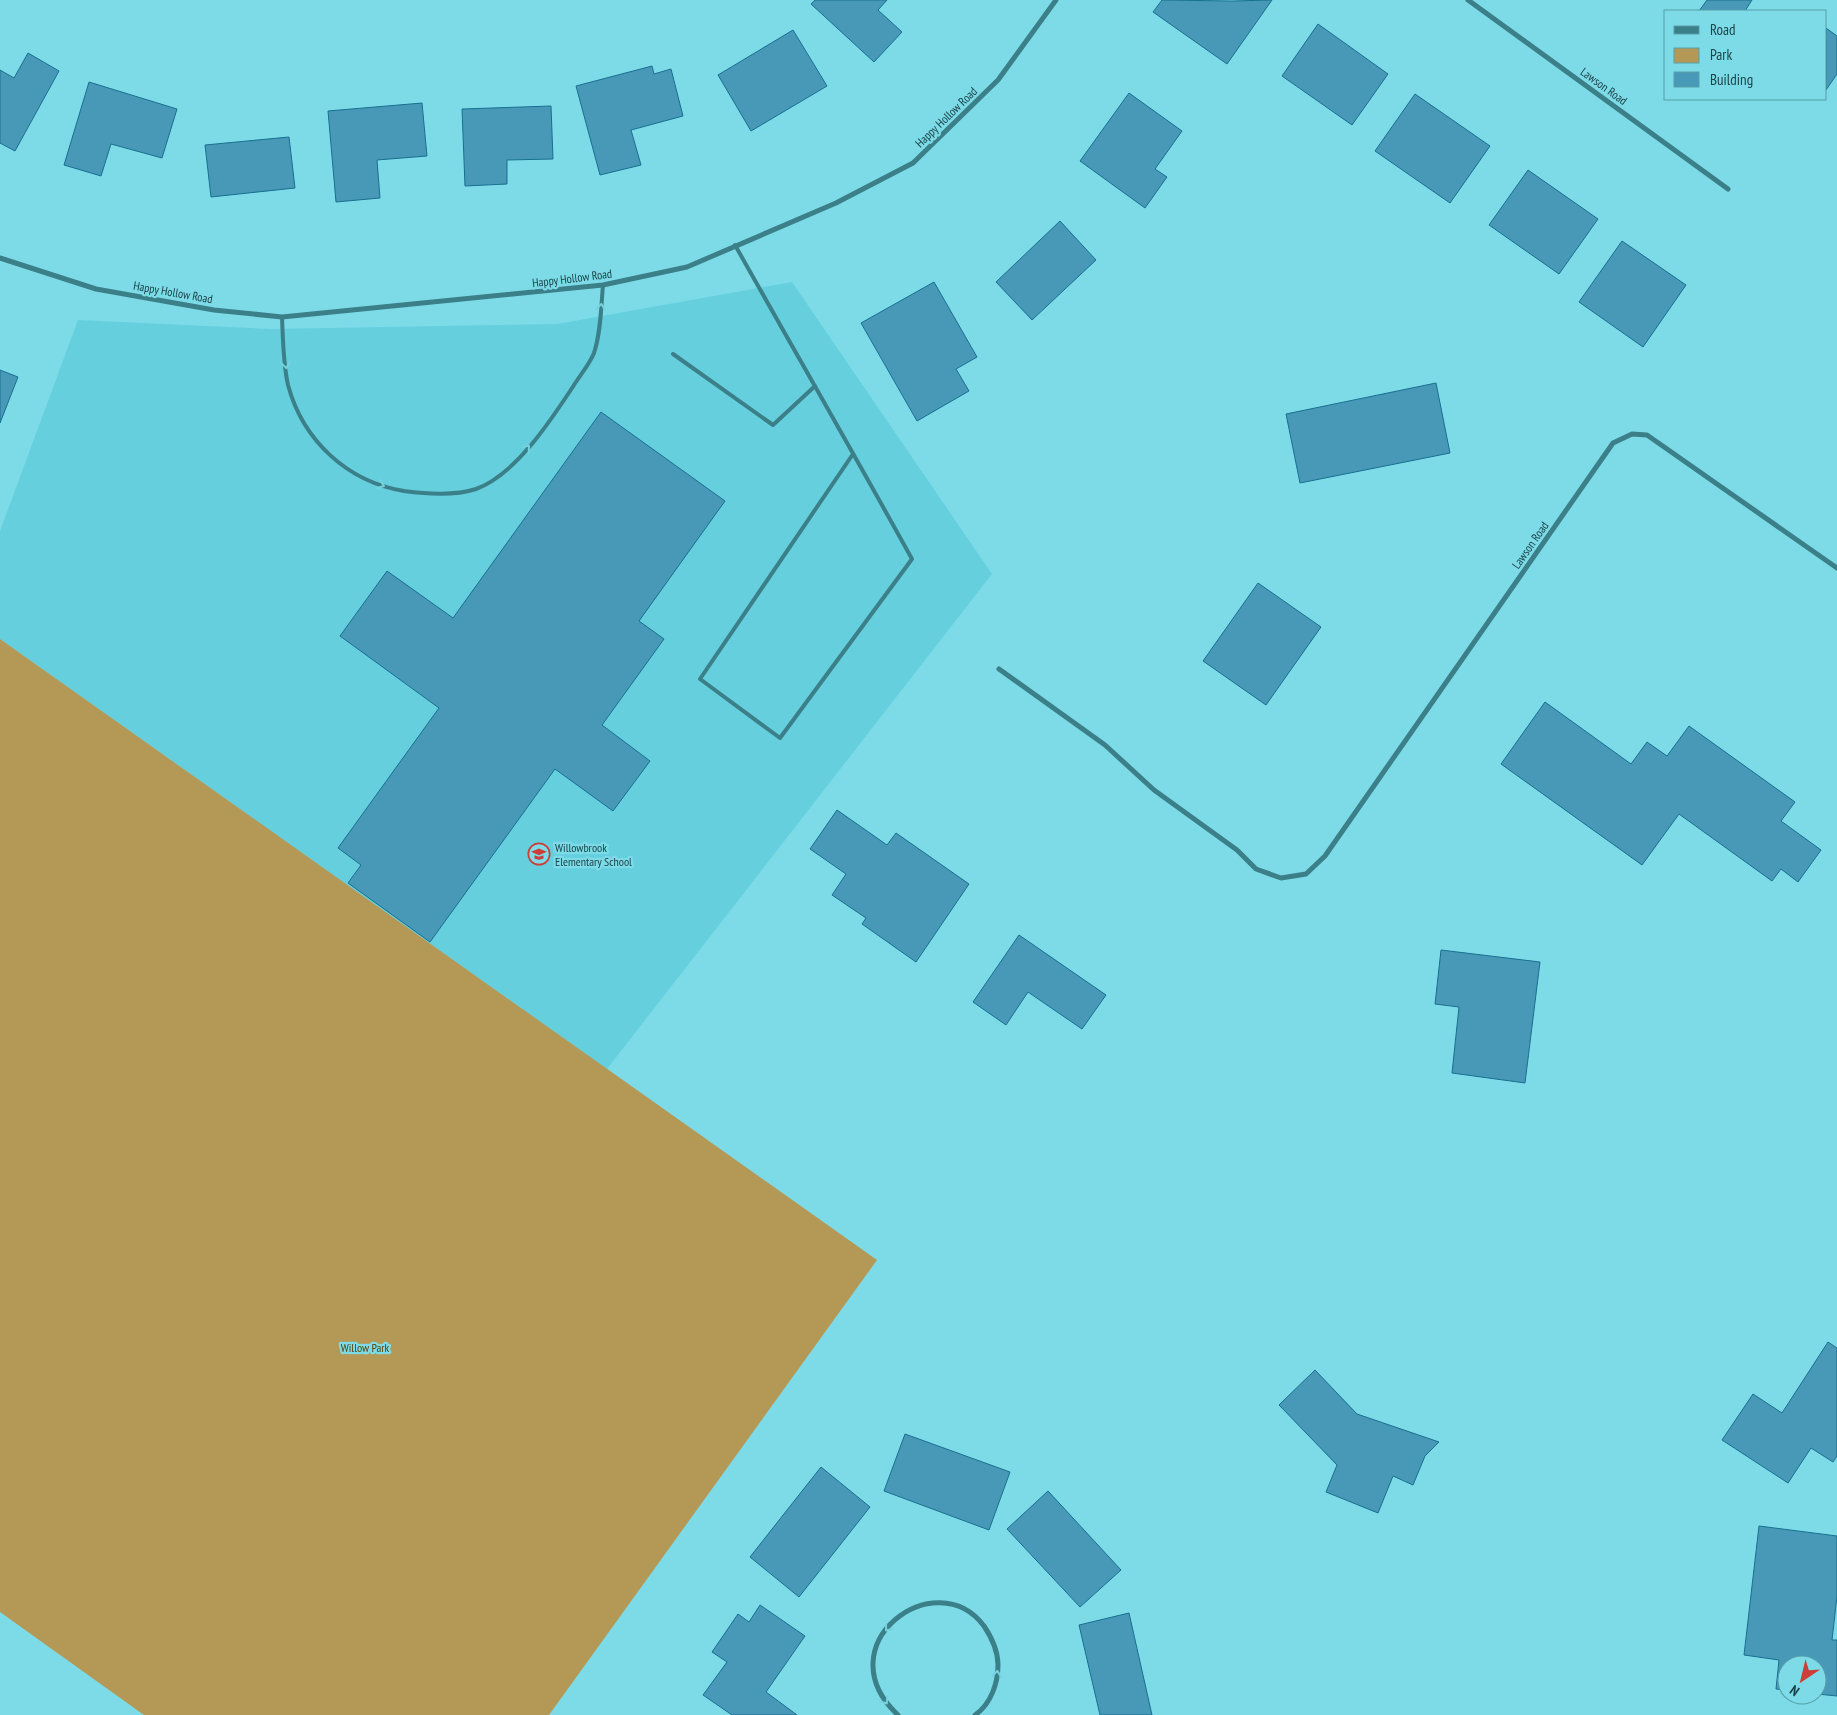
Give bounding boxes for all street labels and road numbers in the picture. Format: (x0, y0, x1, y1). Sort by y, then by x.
street label: Lawson Road (1578, 64, 1630, 108)
street label: Happy Hollow Road (912, 84, 980, 150)
street label: Happy Hollow Road (531, 266, 613, 290)
street label: Happy Hollow Road (132, 278, 214, 306)
street label: Lawson Road (1508, 518, 1552, 572)

